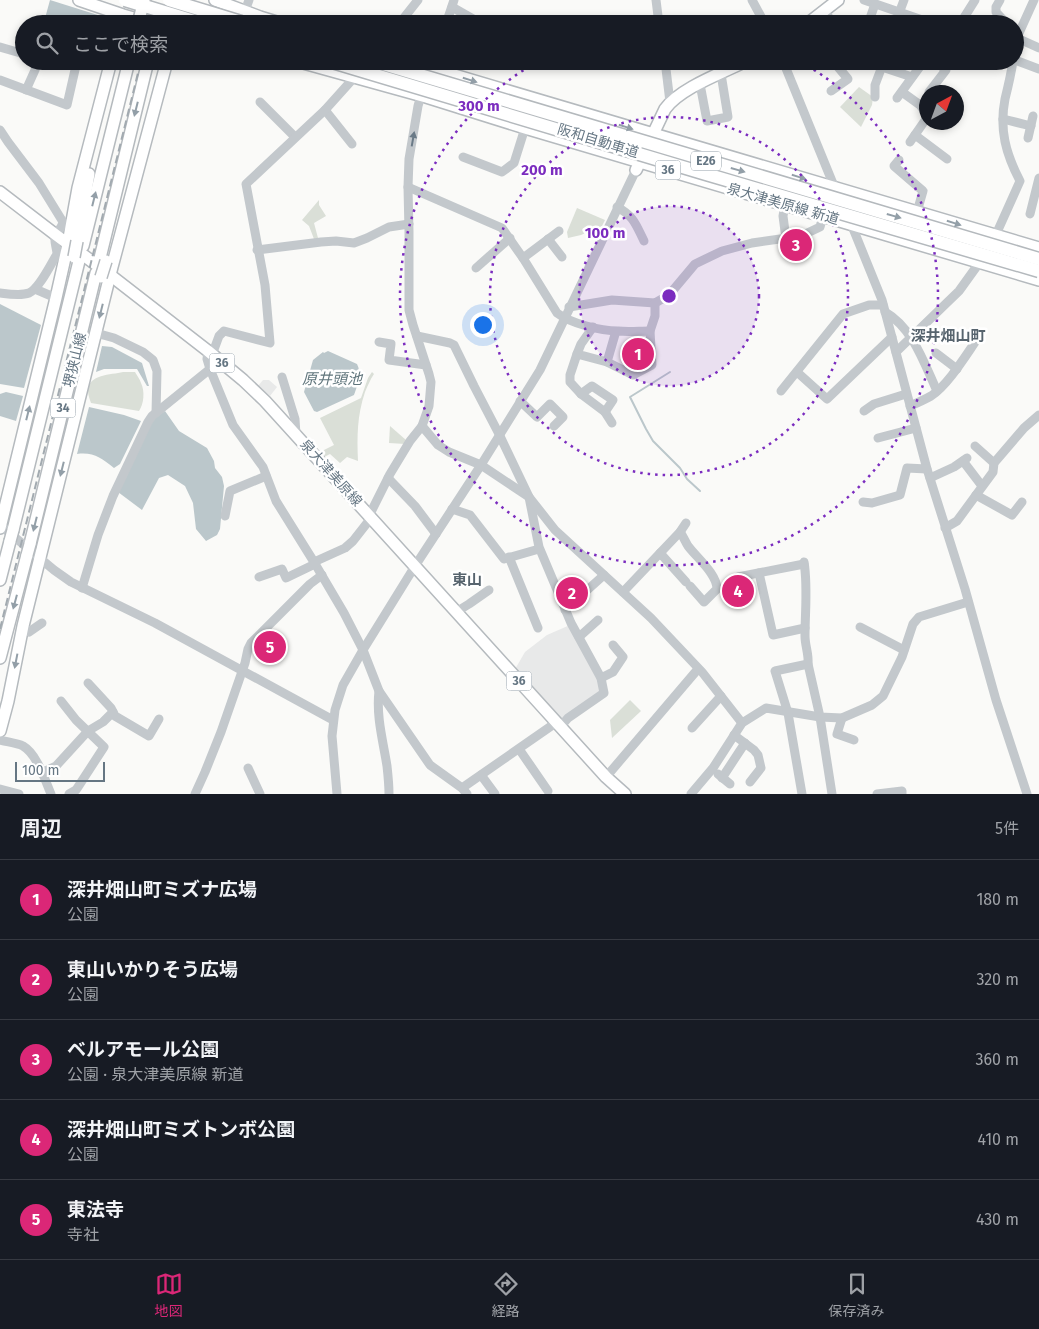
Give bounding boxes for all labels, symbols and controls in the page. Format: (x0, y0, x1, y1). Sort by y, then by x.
search box (15, 15, 1024, 70)
icon: search (33, 29, 61, 57)
text: ここで検索 (73, 33, 168, 56)
one-way arrow (463, 77, 478, 85)
north arrow (919, 85, 964, 130)
text: 300 m (457, 97, 500, 115)
one-way arrow (132, 101, 140, 116)
street label: 阪和自動車道 (555, 121, 641, 161)
one-way arrow (618, 123, 633, 131)
one-way arrow (409, 130, 417, 146)
road number: E26 (691, 152, 721, 170)
road number: 36 (656, 160, 680, 180)
text: 200 m (521, 161, 563, 179)
one-way arrow (731, 167, 746, 175)
one-way arrow (791, 174, 806, 182)
street label: 泉大津美原線 新道 (725, 180, 841, 228)
one-way arrow (91, 191, 99, 206)
one-way arrow (887, 213, 902, 221)
one-way arrow (947, 219, 962, 227)
text: 100 m (585, 224, 625, 242)
pin: 3 (780, 226, 812, 264)
centre of rings (660, 287, 678, 305)
one-way arrow (97, 304, 105, 319)
your location (470, 312, 496, 338)
district label: 深井畑山町 (910, 327, 986, 345)
street label: 堺狭山線 (60, 331, 90, 389)
pin: 1 (622, 335, 654, 373)
road number: 36 (210, 353, 234, 372)
water label: 原井頭池 (302, 370, 364, 388)
road number: 34 (50, 398, 76, 418)
one-way arrow (24, 405, 32, 420)
street label: 泉大津美原線 (297, 436, 365, 510)
one-way arrow (58, 462, 66, 477)
one-way arrow (30, 516, 38, 531)
district label: 東山 (452, 571, 482, 589)
pin: 4 (722, 572, 754, 610)
pin: 2 (556, 574, 588, 612)
one-way arrow (10, 594, 18, 609)
pin: 5 (254, 628, 286, 666)
one-way arrow (11, 654, 19, 670)
road number: 36 (506, 671, 532, 690)
scale bar (15, 759, 105, 782)
text: 100 m (22, 762, 59, 779)
text: 周辺 (20, 816, 62, 842)
text: 5件 (995, 819, 1019, 838)
text: 深井畑山町ミズナ広場 (67, 878, 257, 901)
text: 1 (32, 890, 40, 909)
text: 180 m (976, 890, 1019, 909)
text: 公園 (67, 905, 99, 924)
text: 東山いかりそう広場 (67, 958, 238, 981)
text: 2 (32, 970, 40, 989)
text: 320 m (976, 970, 1019, 989)
text: 公園 (67, 985, 99, 1004)
text: ベルアモール公園 (67, 1038, 219, 1061)
text: 3 (32, 1050, 40, 1069)
text: 360 m (976, 1050, 1019, 1069)
text: 公園 · 泉大津美原線 新道 (67, 1065, 244, 1084)
text: 深井畑山町ミズトンボ公園 (67, 1118, 295, 1141)
text: 4 (31, 1130, 41, 1149)
text: 410 m (978, 1130, 1019, 1149)
text: 公園 (67, 1145, 99, 1164)
text: 東法寺 (67, 1198, 124, 1221)
text: 5 (32, 1210, 40, 1229)
text: 430 m (976, 1210, 1019, 1229)
text: 寺社 (67, 1225, 99, 1244)
tab: 地図 (155, 1270, 183, 1320)
tab: 経路 (492, 1270, 520, 1320)
tab: 保存済み (829, 1270, 885, 1320)

